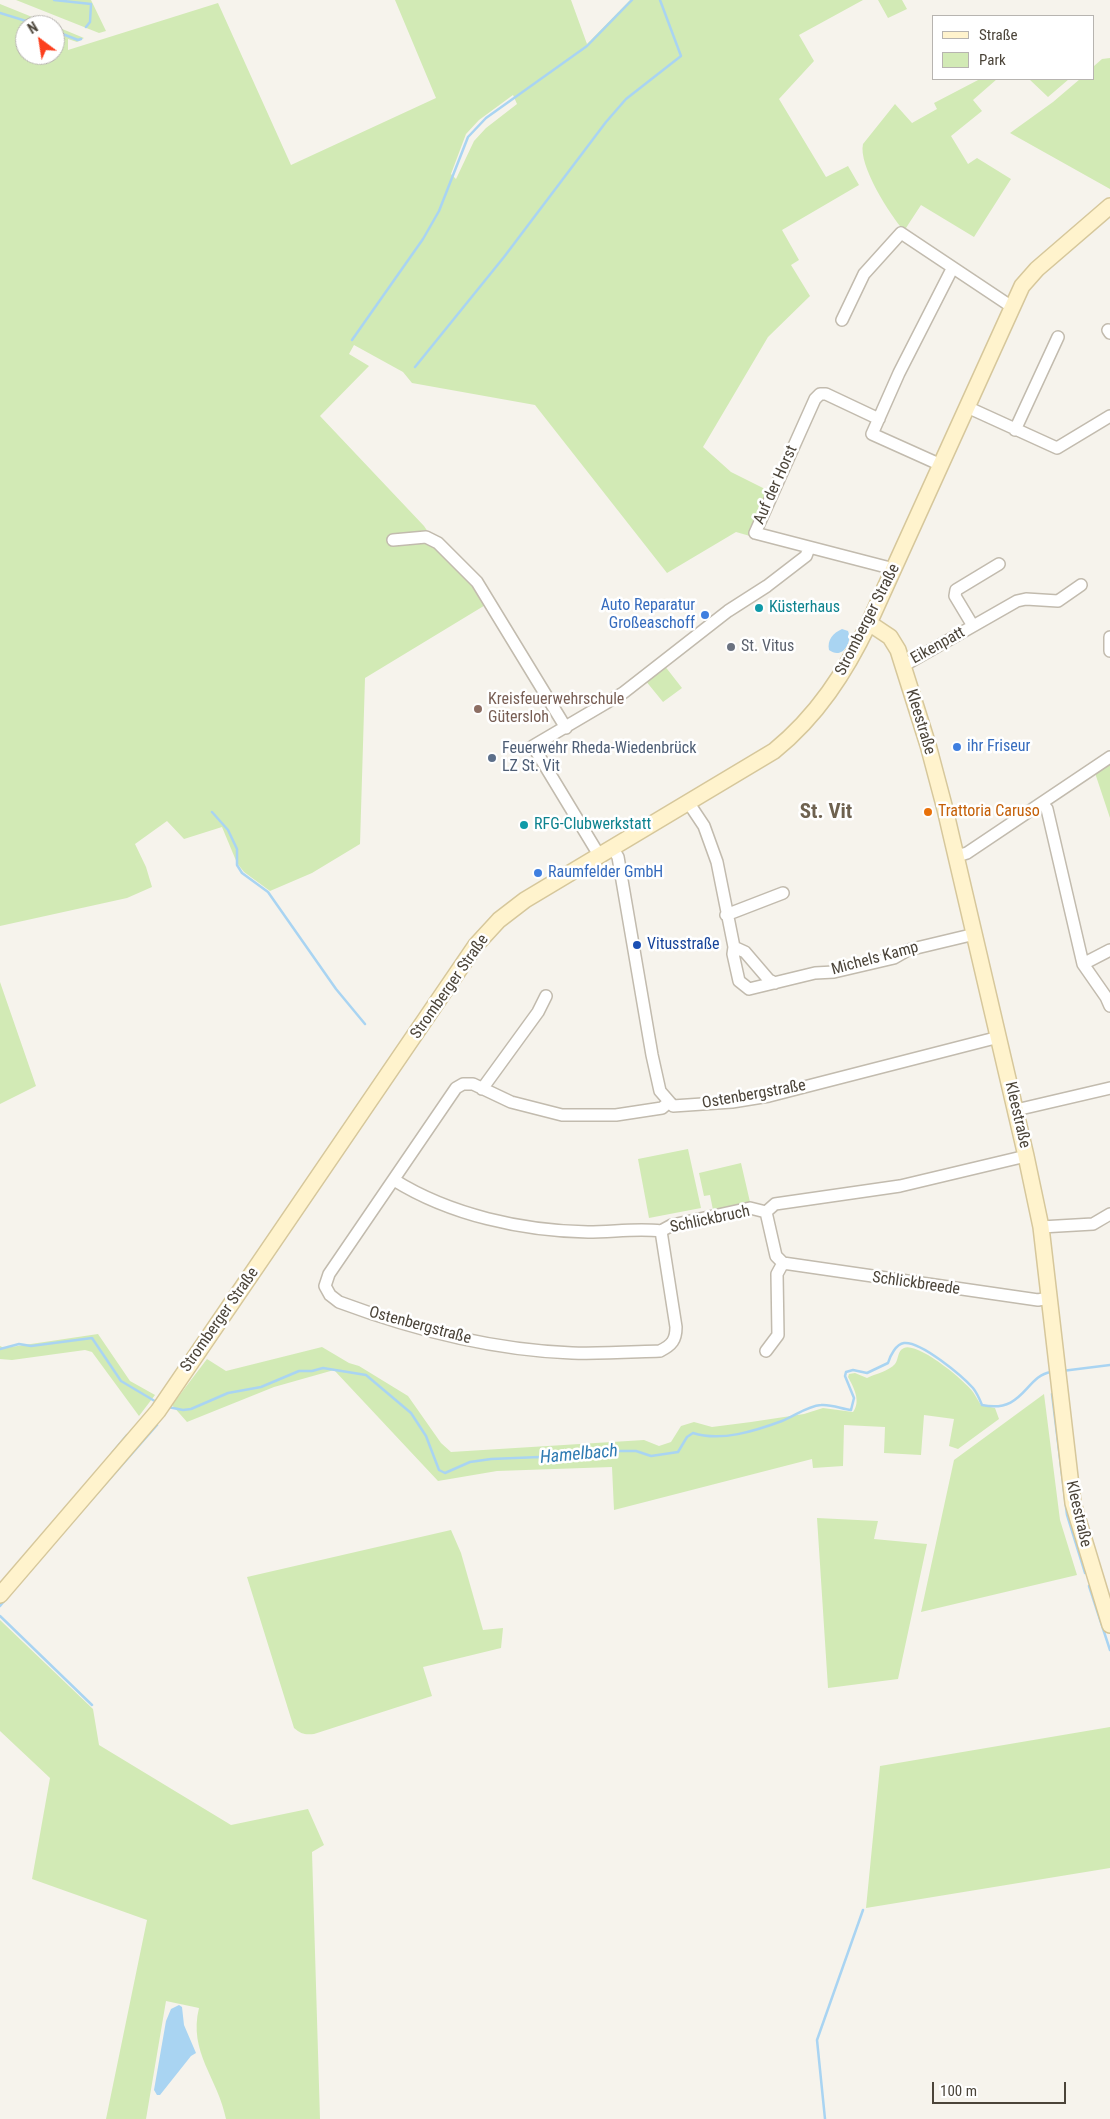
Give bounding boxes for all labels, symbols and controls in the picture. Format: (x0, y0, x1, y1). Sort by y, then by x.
north arrow (15, 15, 65, 65)
legend (932, 15, 1095, 80)
text: N (25, 19, 41, 37)
text: Straße (979, 26, 1018, 44)
text: Park (979, 51, 1006, 69)
street label: Auf der Horst (750, 443, 802, 527)
street label: Stromberger Straße (832, 561, 904, 679)
place label: Auto Reparatur Großeaschoff (601, 596, 695, 634)
place label: Küsterhaus (769, 598, 840, 618)
marker: Küsterhaus (753, 602, 765, 614)
marker: Auto Reparatur Großeaschoff (699, 609, 711, 621)
street label: Eikenpatt (908, 623, 968, 669)
place label: St. Vitus (741, 637, 794, 657)
marker: St. Vitus (725, 641, 737, 653)
street label: Kleestraße (901, 687, 939, 757)
place label: Kreisfeuerwehrschule Gütersloh (488, 690, 624, 728)
marker: Kreisfeuerwehrschule Gütersloh (472, 703, 484, 715)
place label: ihr Friseur (967, 737, 1030, 757)
place label: Feuerwehr Rheda-Wiedenbrück LZ St. Vit (502, 739, 696, 777)
marker: ihr Friseur (951, 741, 963, 753)
marker: Feuerwehr Rheda-Wiedenbrück LZ St. Vit (486, 752, 498, 764)
district label: St. Vit (800, 800, 852, 826)
place label: Trattoria Caruso (938, 802, 1040, 822)
marker: Trattoria Caruso (922, 806, 934, 818)
place label: RFG-Clubwerkstatt (534, 815, 651, 835)
marker: RFG-Clubwerkstatt (518, 819, 530, 831)
place label: Raumfelder GmbH (548, 863, 663, 883)
marker: Raumfelder GmbH (532, 867, 544, 879)
street label: Stromberger Straße (407, 931, 493, 1043)
place label: Vitusstraße (647, 935, 720, 955)
street label: Michels Kamp (829, 938, 921, 980)
marker: Vitusstraße (631, 939, 643, 951)
street label: Ostenbergstraße (701, 1076, 807, 1114)
street label: Kleestraße (1000, 1080, 1034, 1150)
street label: Schlickbruch (668, 1202, 752, 1238)
street label: Stromberger Straße (177, 1264, 263, 1376)
street label: Schlickbreede (871, 1268, 961, 1300)
street label: Ostenbergstraße (367, 1303, 473, 1349)
water label: Hamelbach (539, 1441, 619, 1469)
street label: Kleestraße (1061, 1479, 1095, 1549)
scale bar (935, 2072, 1069, 2104)
text: 100 m (940, 2082, 977, 2100)

